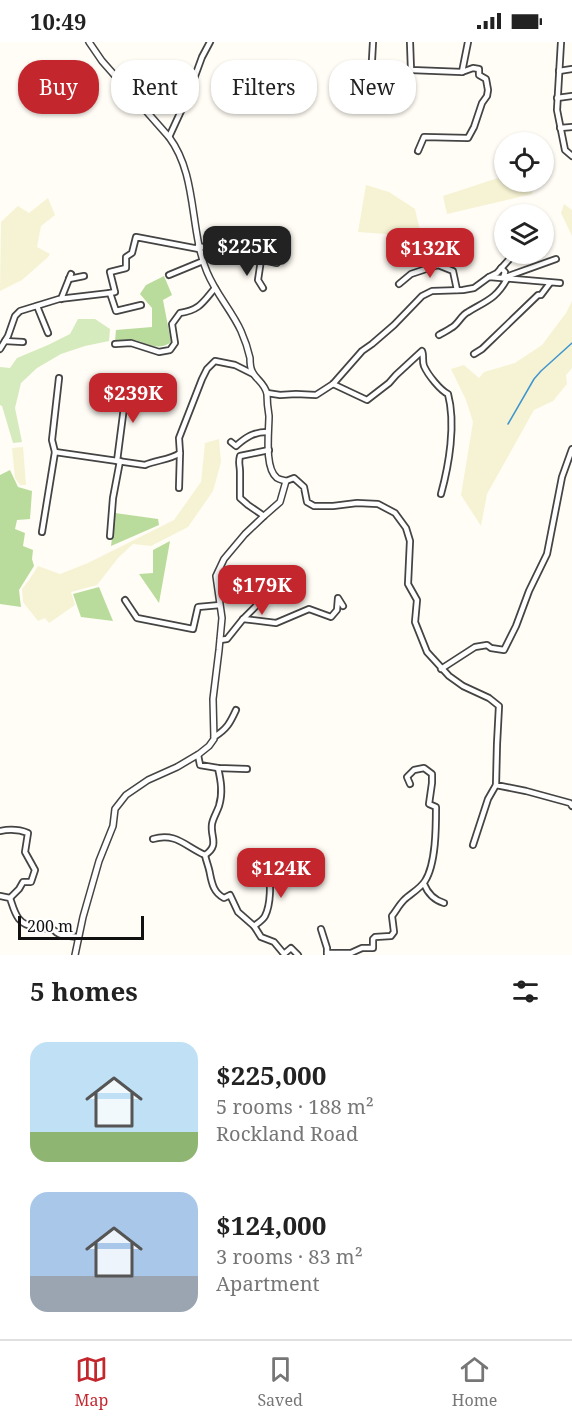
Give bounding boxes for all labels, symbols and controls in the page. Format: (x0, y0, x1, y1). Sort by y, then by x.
text: 10:49 (30, 6, 86, 36)
chip: Buy (18, 60, 99, 114)
chip: Rent (111, 60, 199, 114)
chip: Filters (211, 60, 317, 114)
chip: New (329, 60, 416, 114)
map controls (494, 132, 554, 264)
button: locate (494, 132, 554, 192)
button: layers (494, 204, 554, 264)
pin: $225K (205, 226, 289, 277)
pin: $132K (388, 228, 472, 279)
text: $225K (217, 232, 277, 259)
text: $132K (400, 234, 460, 261)
pin: $239K (91, 373, 175, 424)
text: $239K (103, 379, 163, 406)
pin: $179K (220, 565, 304, 616)
text: $179K (232, 571, 292, 598)
pin: $124K (239, 848, 323, 899)
text: $124K (251, 854, 311, 881)
scale bar (18, 913, 144, 940)
text: 200 m (27, 915, 73, 937)
text: 5 homes (30, 973, 138, 1009)
icon: filters (509, 975, 542, 1008)
text: $225,000 (216, 1057, 326, 1093)
icon: home (78, 1066, 150, 1138)
text: 5 rooms · 188 m² (216, 1093, 374, 1120)
text: Rockland Road (216, 1120, 358, 1147)
text: $124,000 (216, 1207, 326, 1243)
icon: home (78, 1216, 150, 1288)
text: 3 rooms · 83 m² (216, 1243, 363, 1270)
text: Apartment (216, 1270, 320, 1297)
tab: Map (75, 1353, 108, 1411)
tab: Saved (257, 1353, 303, 1411)
tab: Home (452, 1353, 497, 1411)

